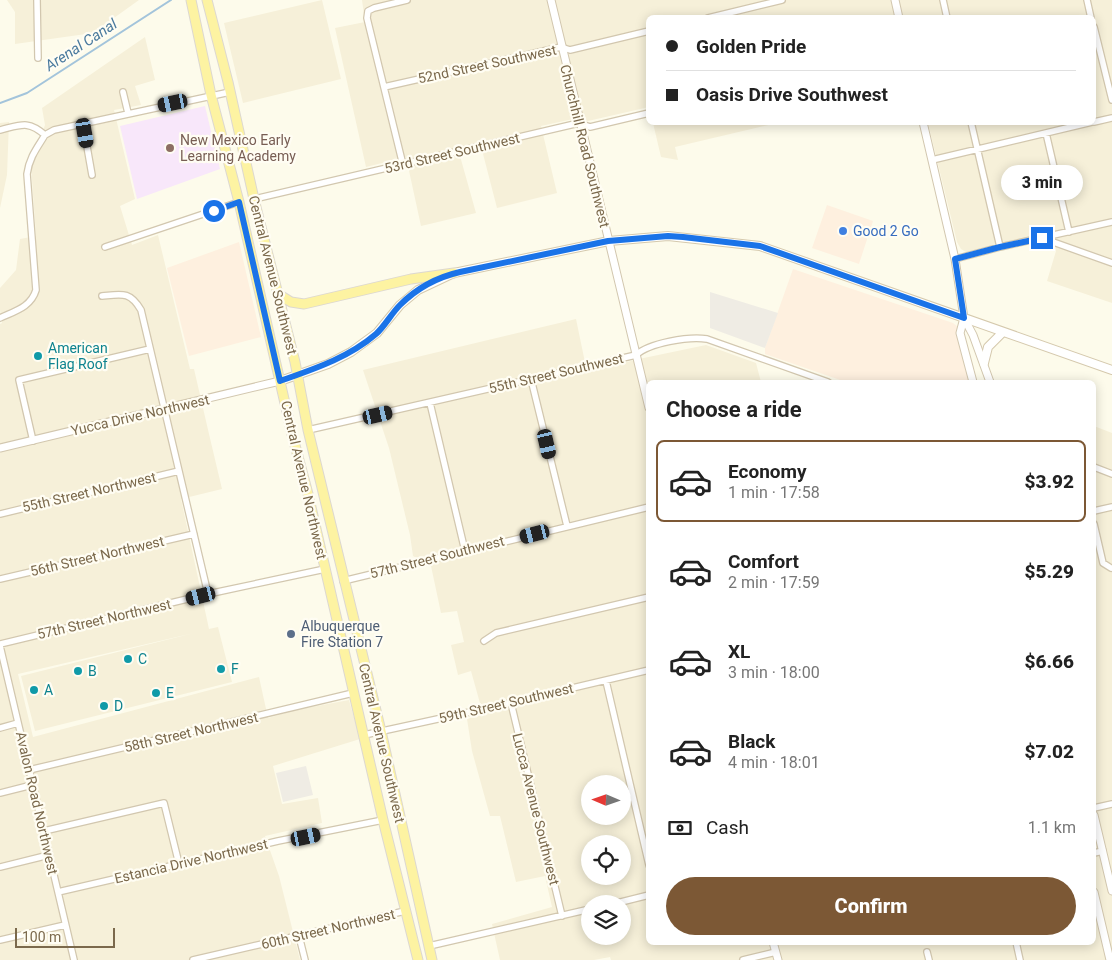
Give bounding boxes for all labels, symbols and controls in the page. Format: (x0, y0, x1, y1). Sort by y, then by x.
water label: Arenal Canal (41, 15, 121, 75)
text: Golden Pride (696, 35, 806, 58)
street label: 52nd Street Southwest (416, 41, 558, 87)
street label: Churchhill Road Southwest (557, 63, 613, 229)
text: Oasis Drive Southwest (696, 83, 888, 106)
car (156, 93, 189, 113)
car (75, 117, 94, 149)
street label: 53rd Street Southwest (383, 130, 522, 176)
place label: New Mexico Early Learning Academy (180, 132, 296, 164)
marker: New Mexico Early Learning Academy (164, 142, 176, 154)
callout: 3 min (1001, 166, 1083, 200)
text: 3 min (1022, 173, 1062, 192)
street label: Central Avenue Southwest (246, 194, 301, 356)
route start (203, 200, 225, 222)
place label: Good 2 Go (853, 223, 919, 239)
marker: Good 2 Go (837, 225, 849, 237)
route end (1031, 227, 1053, 249)
place label: American Flag Roof (48, 340, 108, 372)
marker: American Flag Roof (32, 350, 44, 362)
street label: 55th Street Southwest (487, 350, 625, 396)
street label: Yucca Drive Northwest (69, 391, 211, 439)
text: Choose a ride (666, 397, 802, 422)
street label: Central Avenue Northwest (278, 399, 330, 561)
car (361, 404, 394, 426)
car (536, 428, 557, 460)
icon: car (668, 459, 713, 504)
text: Economy (728, 460, 807, 483)
street label: 55th Street Northwest (20, 469, 158, 515)
text: $3.92 (1025, 470, 1074, 493)
text: 1 min · 17:58 (728, 483, 820, 502)
car (518, 523, 551, 545)
street label: 57th Street Southwest (368, 532, 506, 581)
street label: 56th Street Northwest (28, 533, 166, 579)
icon: car (668, 549, 713, 594)
text: Comfort (728, 550, 799, 573)
text: $5.29 (1025, 560, 1074, 583)
text: 2 min · 17:59 (728, 573, 820, 592)
car (184, 585, 217, 607)
street label: 57th Street Northwest (35, 596, 173, 642)
place label: Albuquerque Fire Station 7 (301, 618, 383, 650)
marker: Albuquerque Fire Station 7 (285, 628, 297, 640)
icon: car (668, 639, 713, 684)
text: XL (728, 640, 750, 663)
text: $6.66 (1025, 650, 1074, 673)
place label: C (138, 651, 147, 667)
marker: C (122, 653, 134, 665)
place label: F (231, 661, 239, 677)
street label: Central Avenue Southwest (356, 662, 408, 825)
place label: B (88, 663, 97, 679)
marker: F (215, 663, 227, 675)
text: 3 min · 18:00 (728, 663, 820, 682)
marker: B (72, 665, 84, 677)
street label: 59th Street Southwest (437, 680, 575, 726)
place label: A (44, 682, 53, 698)
marker: A (28, 684, 40, 696)
place label: E (166, 685, 174, 701)
marker: E (150, 687, 162, 699)
place label: D (114, 698, 123, 714)
marker: D (98, 700, 110, 712)
street label: 58th Street Northwest (122, 709, 260, 755)
icon: car (668, 729, 713, 774)
street label: Avalon Road Northwest (13, 730, 61, 877)
text: Black (728, 730, 775, 753)
street label: Lucca Avenue Southwest (509, 731, 563, 887)
text: $7.02 (1025, 740, 1074, 763)
text: 4 min · 18:01 (728, 753, 820, 772)
north arrow (581, 775, 631, 825)
map controls (581, 775, 631, 945)
icon: cash (666, 814, 694, 842)
text: Cash (706, 816, 749, 839)
text: 1.1 km (1028, 818, 1076, 837)
car (289, 827, 322, 847)
street label: Estancia Drive Northwest (113, 835, 270, 886)
button: locate (581, 835, 631, 885)
button: Confirm (666, 877, 1076, 935)
button: layers (581, 895, 631, 945)
street label: 60th Street Northwest (259, 906, 397, 952)
scale bar (15, 925, 115, 948)
text: 100 m (22, 929, 61, 945)

